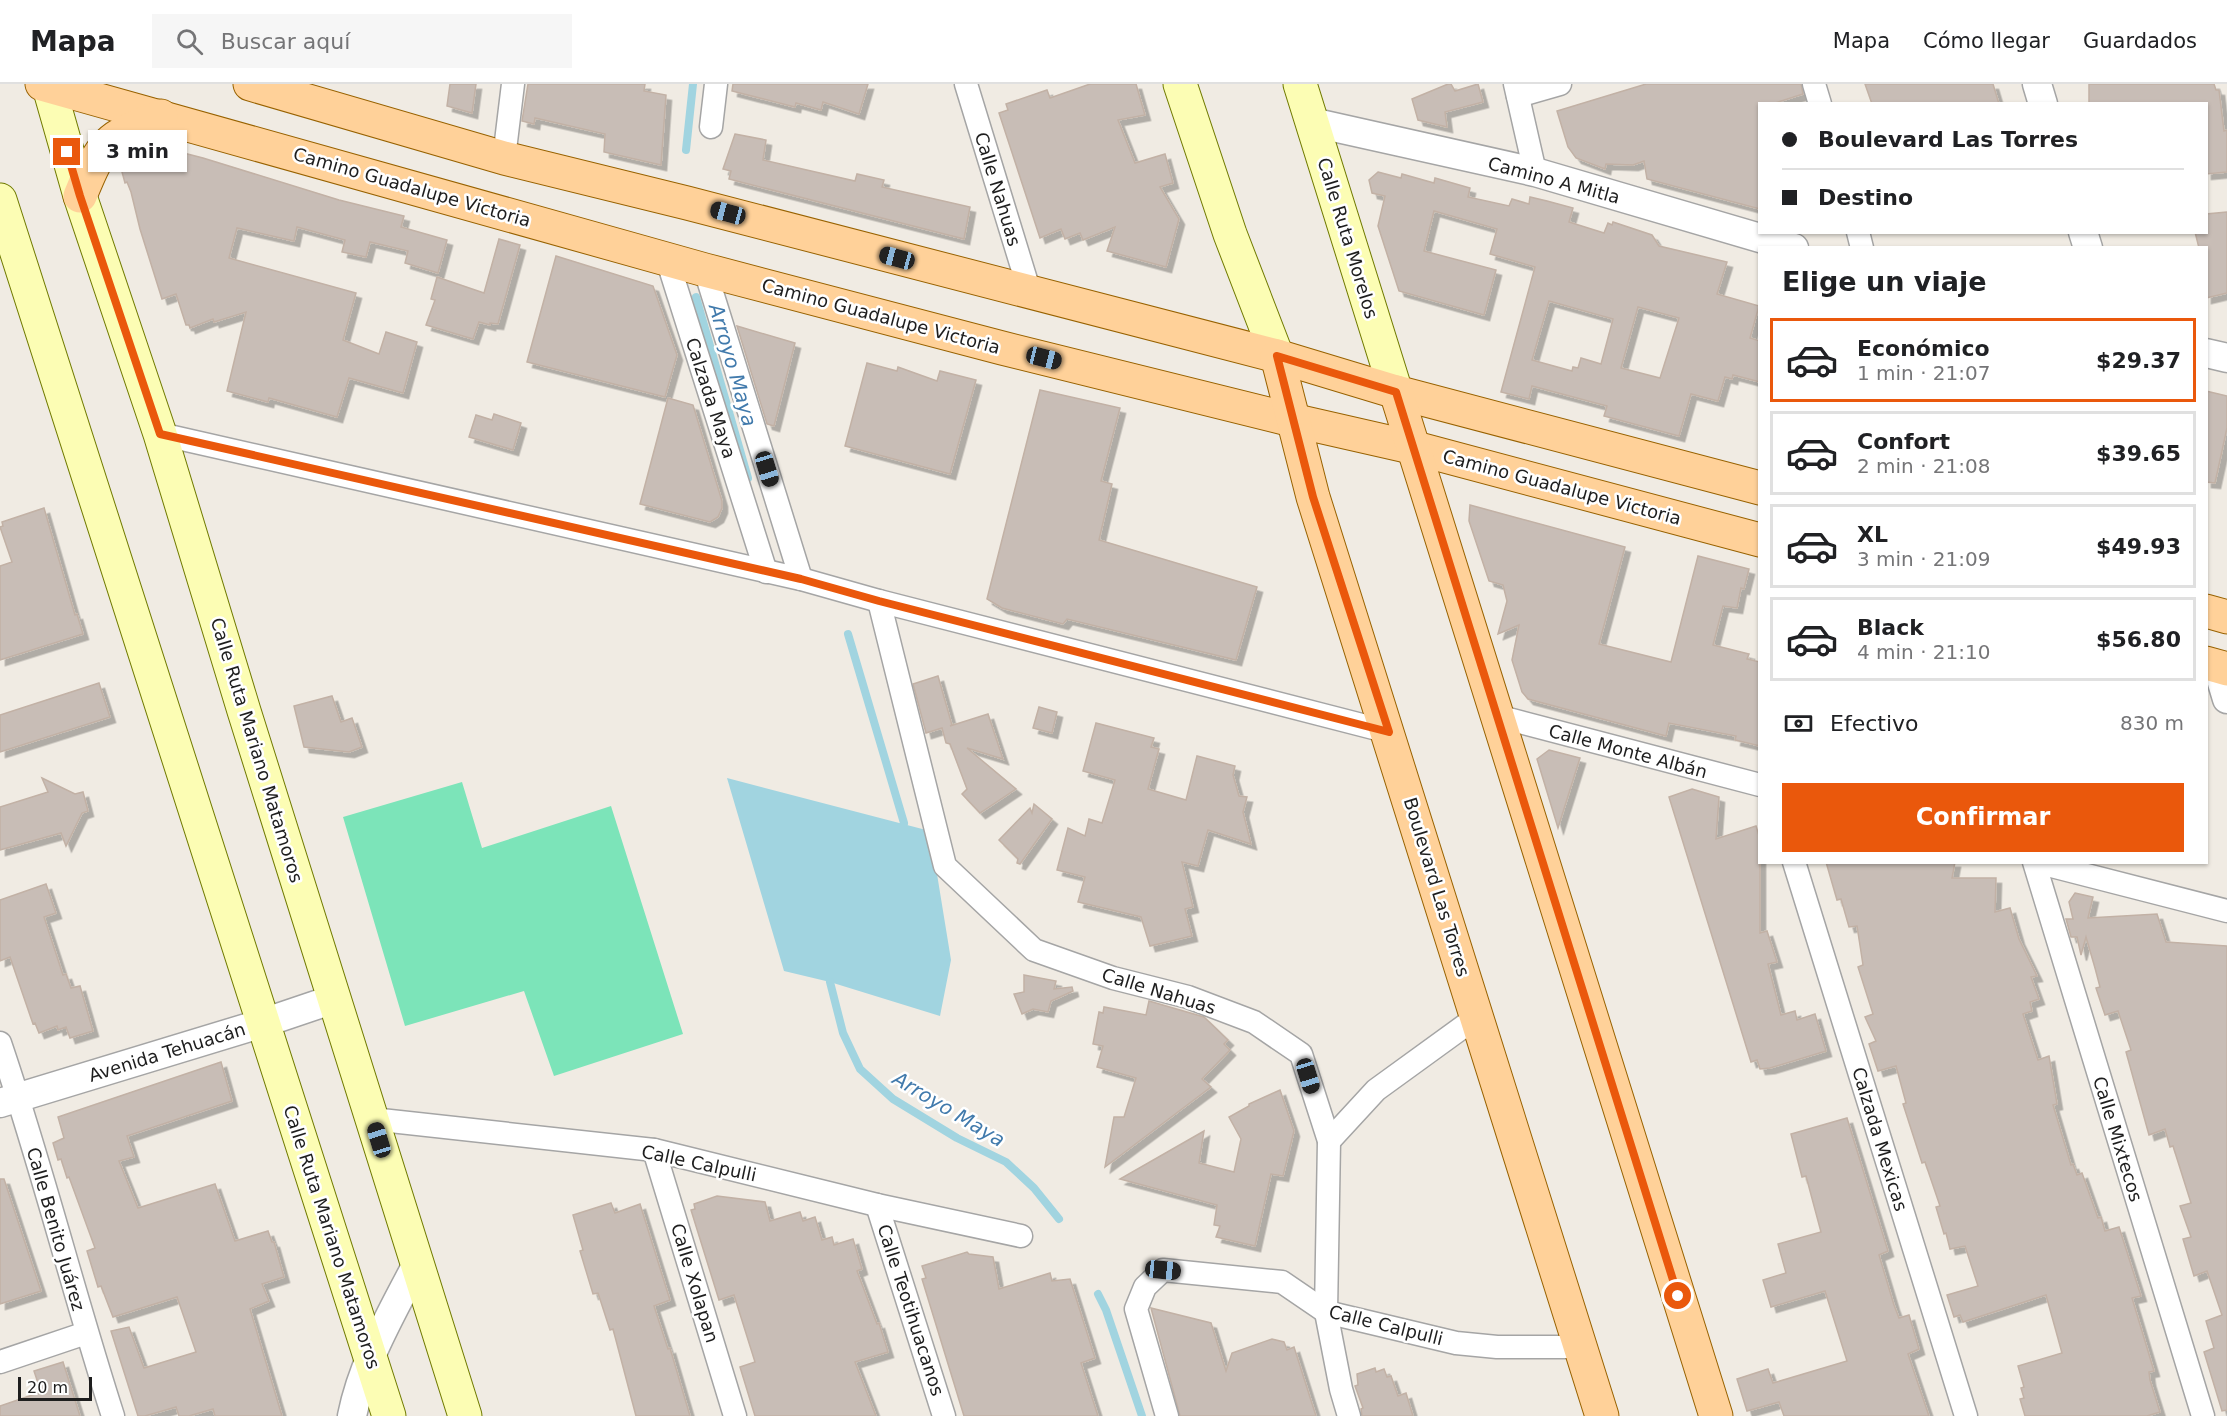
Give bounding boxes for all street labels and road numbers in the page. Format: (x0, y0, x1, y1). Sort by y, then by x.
street label: Calle Nahuas (971, 129, 1025, 249)
street label: Camino Guadalupe Victoria (291, 143, 533, 231)
street label: Camino A Mitla (1486, 152, 1622, 208)
street label: Calle Ruta Morelos (1313, 155, 1383, 321)
street label: Camino Guadalupe Victoria (759, 274, 1003, 358)
street label: Calzada Maya (682, 335, 740, 461)
street label: Camino Guadalupe Victoria (1440, 445, 1684, 529)
street label: Calle Ruta Mariano Matamoros (207, 615, 307, 885)
street label: Calle Monte Albán (1546, 720, 1710, 782)
street label: Boulevard Las Torres (1400, 795, 1474, 979)
street label: Calle Nahuas (1099, 964, 1219, 1018)
street label: Avenida Tehuacán (86, 1018, 248, 1086)
street label: Calzada Mexicas (1848, 1064, 1912, 1214)
street label: Calle Mixtecos (2089, 1074, 2147, 1204)
street label: Calle Ruta Mariano Matamoros (279, 1102, 385, 1372)
street label: Calle Calpulli (640, 1141, 758, 1185)
street label: Calle Benito Juárez (23, 1145, 89, 1313)
street label: Calle Xolapan (667, 1221, 723, 1345)
street label: Calle Teotihuacanos (873, 1222, 949, 1398)
street label: Calle Calpulli (1327, 1301, 1445, 1349)

